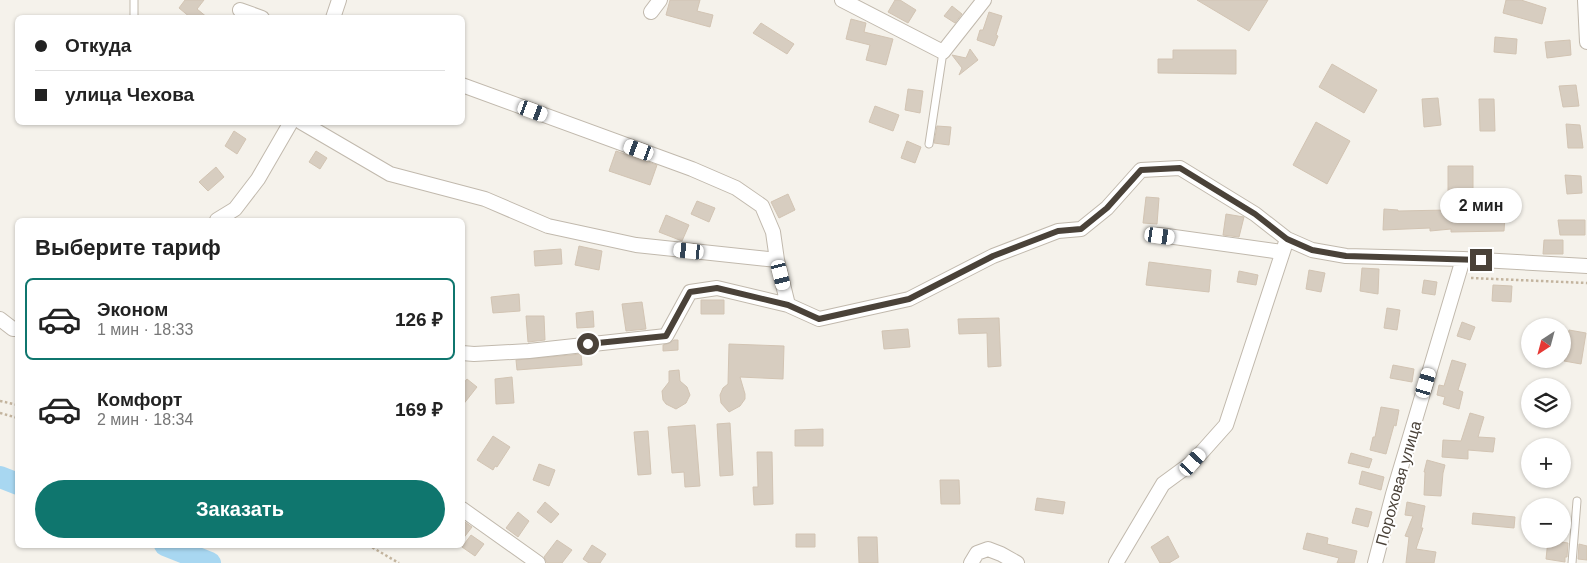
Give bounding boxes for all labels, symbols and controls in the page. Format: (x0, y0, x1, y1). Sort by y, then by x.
text: Откуда (65, 35, 131, 56)
text: улица Чехова (65, 84, 194, 105)
car (516, 99, 549, 123)
car (622, 138, 655, 162)
callout: 2 мин (1440, 188, 1522, 222)
text: 2 мин (1459, 197, 1503, 214)
car (1144, 226, 1175, 246)
text: Выберите тариф (35, 235, 221, 260)
car (673, 242, 704, 260)
route end (1470, 249, 1492, 271)
car (770, 259, 791, 291)
icon: car (37, 297, 82, 342)
text: Эконом (97, 299, 168, 320)
text: 126 ₽ (395, 309, 443, 330)
north arrow (1521, 318, 1571, 368)
map controls (1521, 318, 1571, 548)
text: 1 мин · 18:33 (97, 321, 193, 338)
route start (577, 333, 599, 355)
car (1414, 366, 1437, 400)
button: layers (1521, 378, 1571, 428)
icon: car (37, 387, 82, 432)
text: Комфорт (97, 389, 182, 410)
text: 169 ₽ (395, 399, 443, 420)
text: 2 мин · 18:34 (97, 411, 193, 428)
street label: Пороховая улица (1373, 419, 1424, 548)
button: + (1521, 438, 1571, 488)
car (1177, 446, 1208, 478)
button: Заказать (35, 480, 445, 538)
button: − (1521, 498, 1571, 548)

